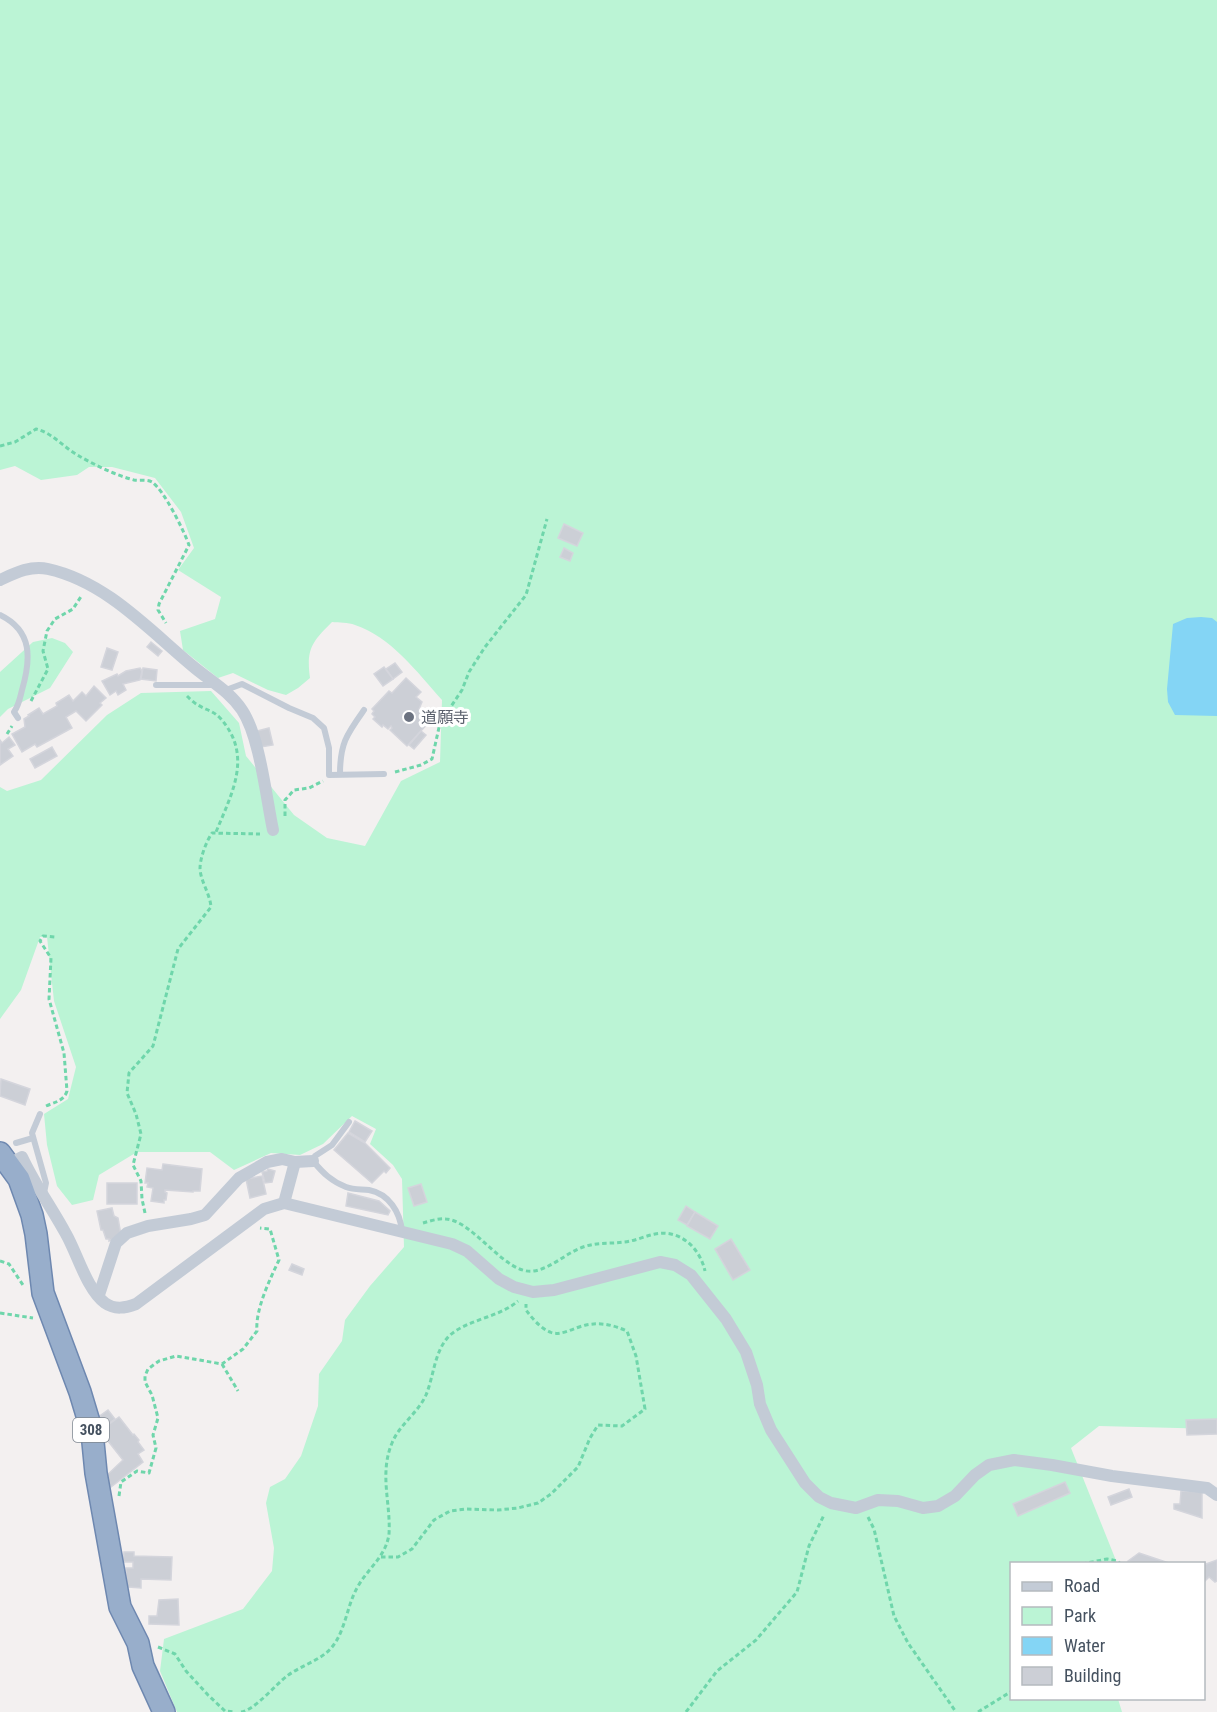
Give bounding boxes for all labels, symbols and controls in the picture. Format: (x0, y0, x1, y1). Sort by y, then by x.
place label: 道願寺 (421, 708, 469, 727)
marker: 道願寺 (402, 710, 416, 724)
road number: 308 (73, 1418, 109, 1442)
legend (1010, 1562, 1205, 1700)
text: Road (1064, 1575, 1100, 1596)
text: Park (1064, 1605, 1096, 1626)
text: Water (1064, 1635, 1106, 1656)
text: Building (1064, 1665, 1121, 1686)

